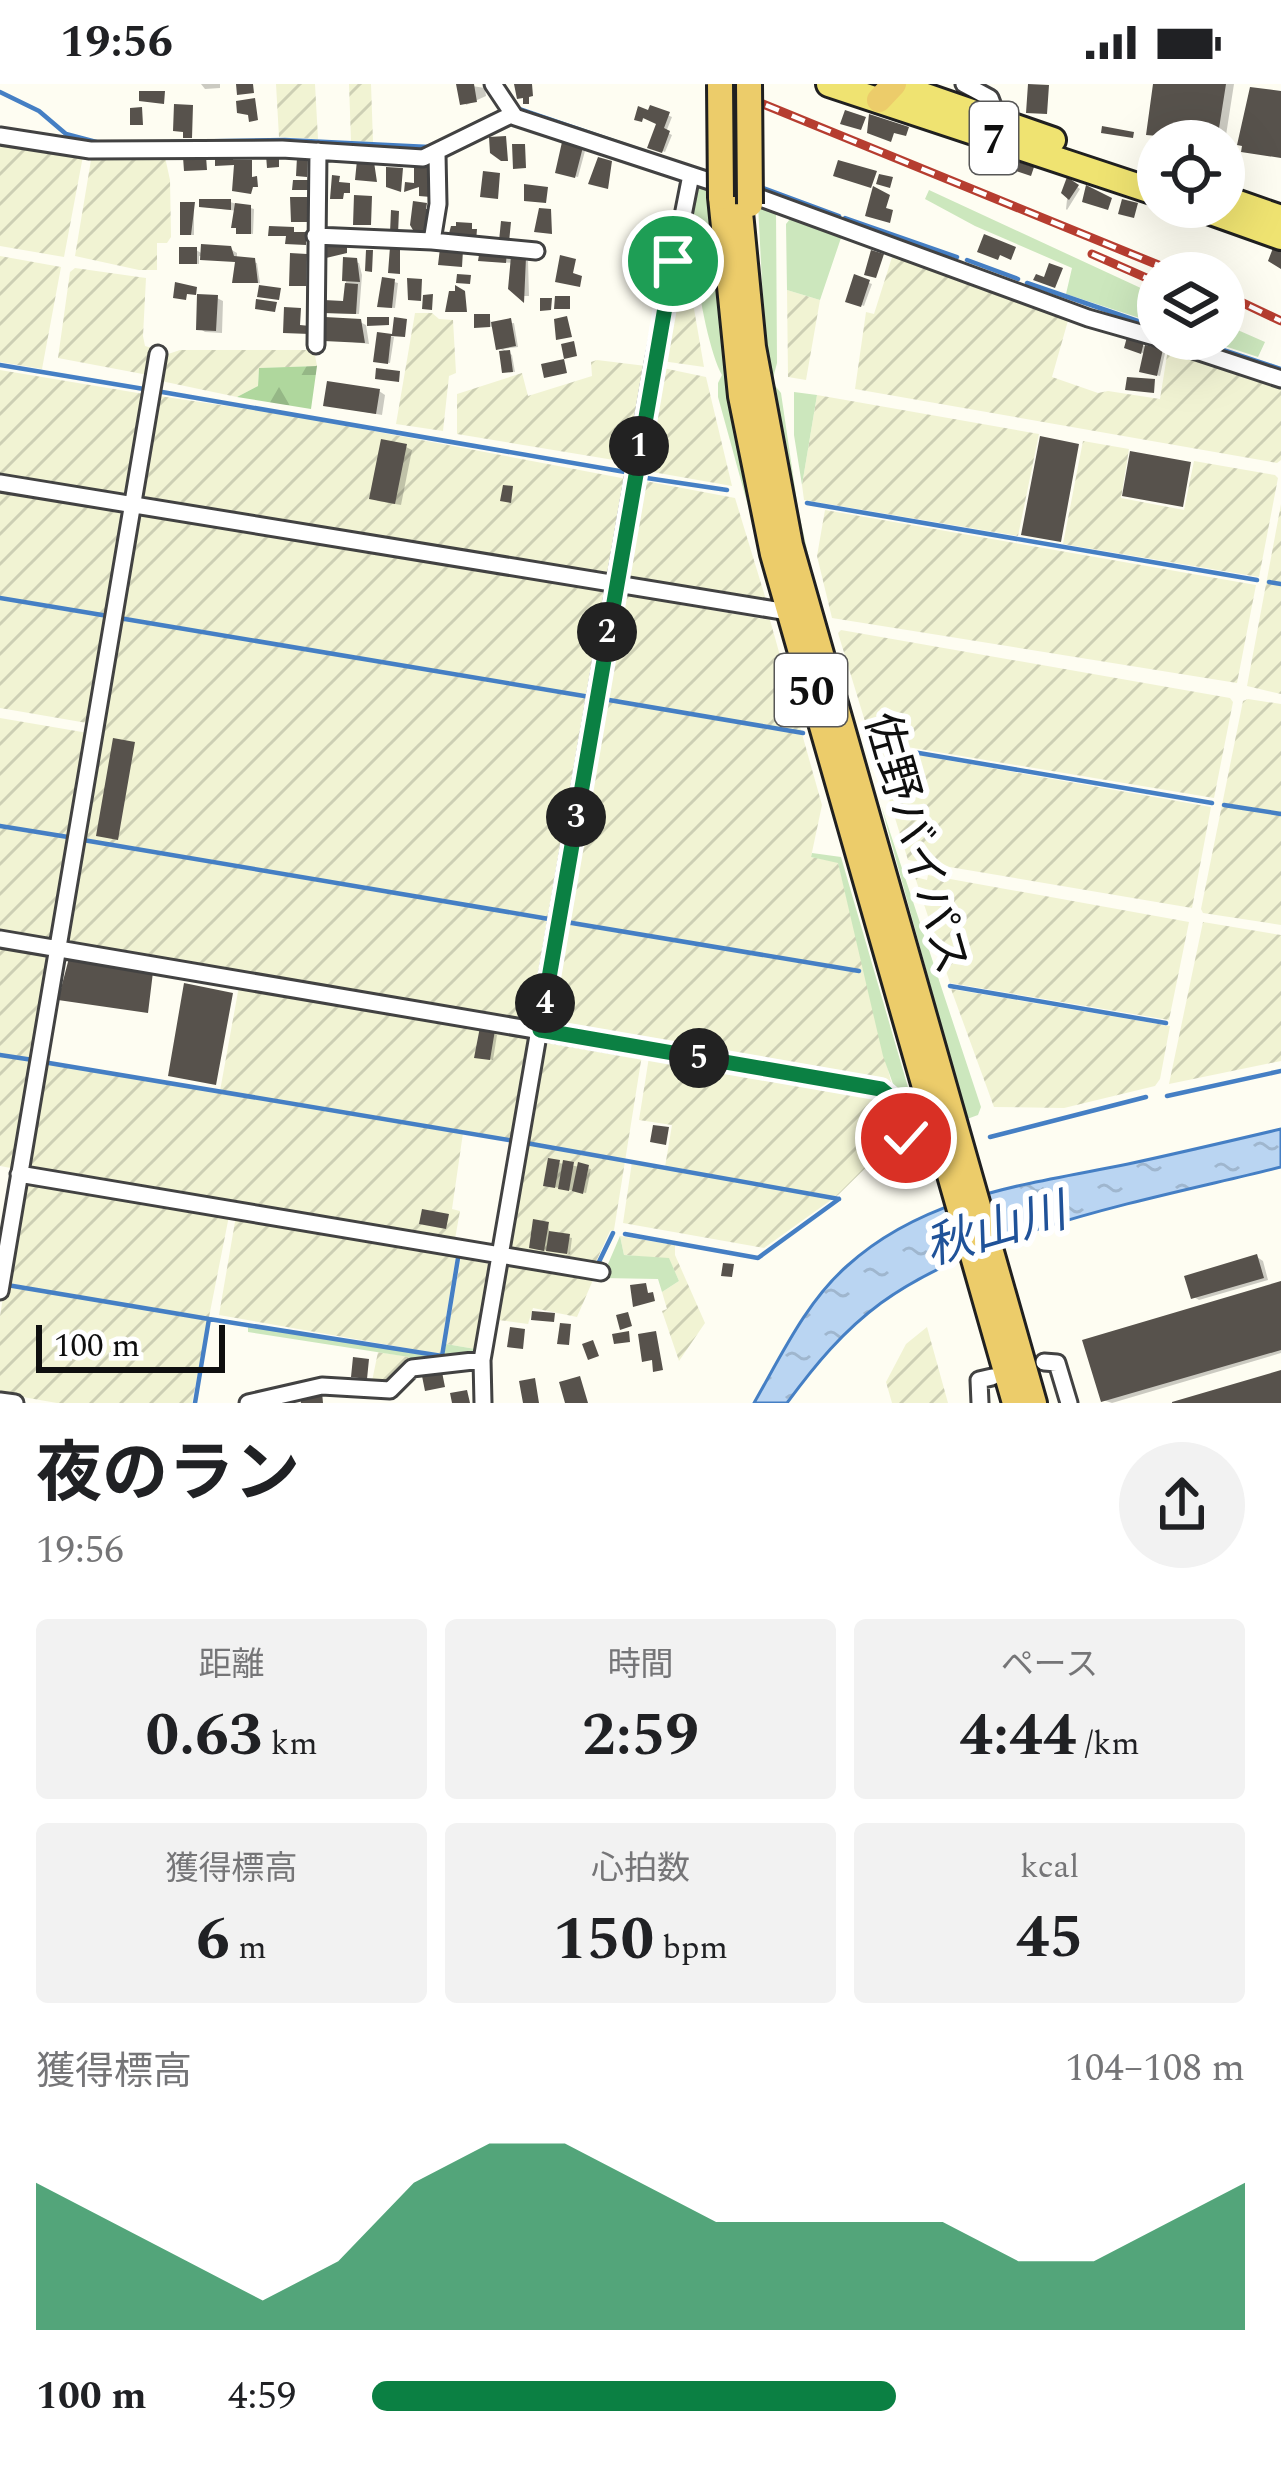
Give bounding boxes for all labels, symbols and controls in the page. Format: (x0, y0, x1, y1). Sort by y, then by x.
text: 19:56 (60, 8, 173, 77)
road number: 7 (970, 102, 1018, 174)
map controls (1137, 120, 1245, 360)
button: locate (1137, 120, 1245, 228)
pin (622, 210, 724, 312)
icon: arrive (640, 228, 706, 294)
button: layers (1137, 252, 1245, 360)
pin: 1 (609, 416, 669, 476)
text: 1 (630, 421, 648, 471)
pin: 2 (577, 602, 637, 662)
text: 2 (598, 607, 616, 657)
road number: 50 (775, 654, 847, 726)
street label: 佐野バイパス (845, 705, 986, 983)
pin: 3 (546, 787, 606, 847)
text: 3 (567, 792, 585, 842)
pin: 4 (515, 973, 575, 1033)
text: 4 (536, 978, 554, 1028)
pin: 5 (669, 1028, 729, 1088)
text: 5 (690, 1033, 708, 1083)
pin (855, 1087, 957, 1189)
icon: check (873, 1105, 939, 1171)
water label: 秋山川 (916, 1174, 1080, 1285)
scale bar (36, 1319, 225, 1372)
text: 100 m (54, 1321, 140, 1371)
text: 夜のラン (36, 1425, 300, 1526)
button: share (1119, 1442, 1245, 1568)
text: 19:56 (36, 1521, 124, 1580)
text: 距離 (199, 1640, 265, 1690)
text: 時間 (608, 1640, 674, 1690)
text: ペース (1001, 1640, 1098, 1690)
text: 0.63 (145, 1690, 263, 1782)
text: 2:59 (582, 1690, 699, 1782)
text: 4:44 (959, 1690, 1076, 1782)
text: km (263, 1719, 318, 1769)
text: /km (1076, 1719, 1140, 1769)
text: kcal (1020, 1842, 1079, 1892)
text: 獲得標高 (166, 1844, 298, 1894)
text: 心拍数 (591, 1844, 690, 1894)
text: 45 (1016, 1892, 1083, 1984)
text: 6 (196, 1894, 230, 1986)
text: 150 (553, 1894, 654, 1986)
text: m (230, 1923, 267, 1973)
text: bpm (654, 1923, 728, 1973)
text: 104–108 m (1065, 2039, 1245, 2098)
text: 獲得標高 (36, 2043, 192, 2102)
text: 100 m (36, 2367, 147, 2426)
text: 4:59 (228, 2367, 296, 2426)

